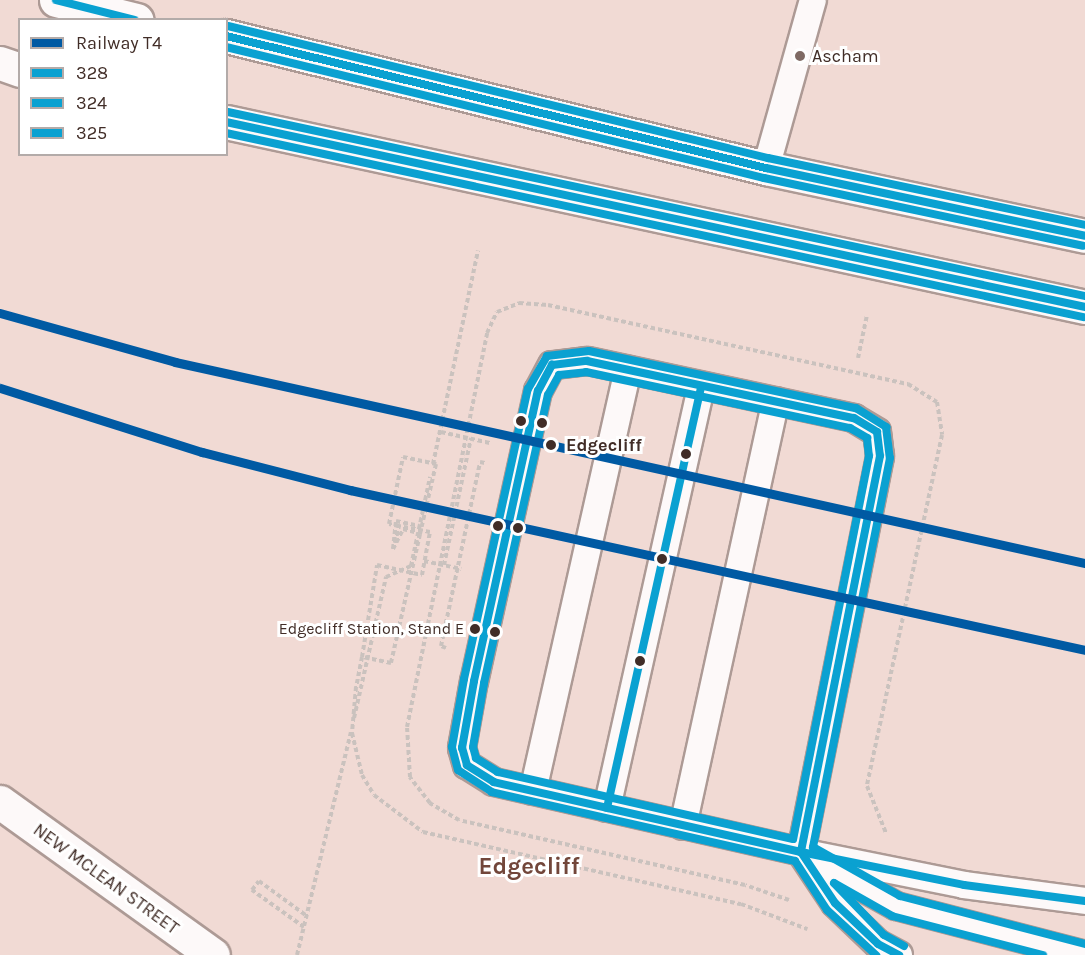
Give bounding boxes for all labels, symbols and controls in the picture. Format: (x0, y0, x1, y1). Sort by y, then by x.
legend (18, 18, 228, 156)
text: Railway T4 (76, 32, 162, 54)
place label: Ascham (812, 45, 879, 67)
marker: Ascham (793, 49, 807, 63)
text: 328 (76, 62, 108, 84)
text: 324 (76, 92, 107, 114)
text: 325 (76, 122, 107, 144)
unlabelled marker (515, 415, 527, 427)
unlabelled marker (536, 417, 548, 429)
place label: Edgecliff (566, 434, 642, 456)
marker: Edgecliff (541, 435, 561, 455)
unlabelled marker (680, 448, 692, 460)
unlabelled marker (492, 520, 504, 532)
unlabelled marker (512, 522, 524, 534)
unlabelled marker (656, 553, 668, 565)
place label: Edgecliff Station, Stand E (279, 619, 464, 639)
marker: Edgecliff Station, Stand E (469, 623, 481, 635)
unlabelled marker (489, 626, 501, 638)
unlabelled marker (634, 655, 646, 667)
street label: NEW MCLEAN STREET (29, 819, 183, 939)
district label: Edgecliff (478, 853, 580, 881)

